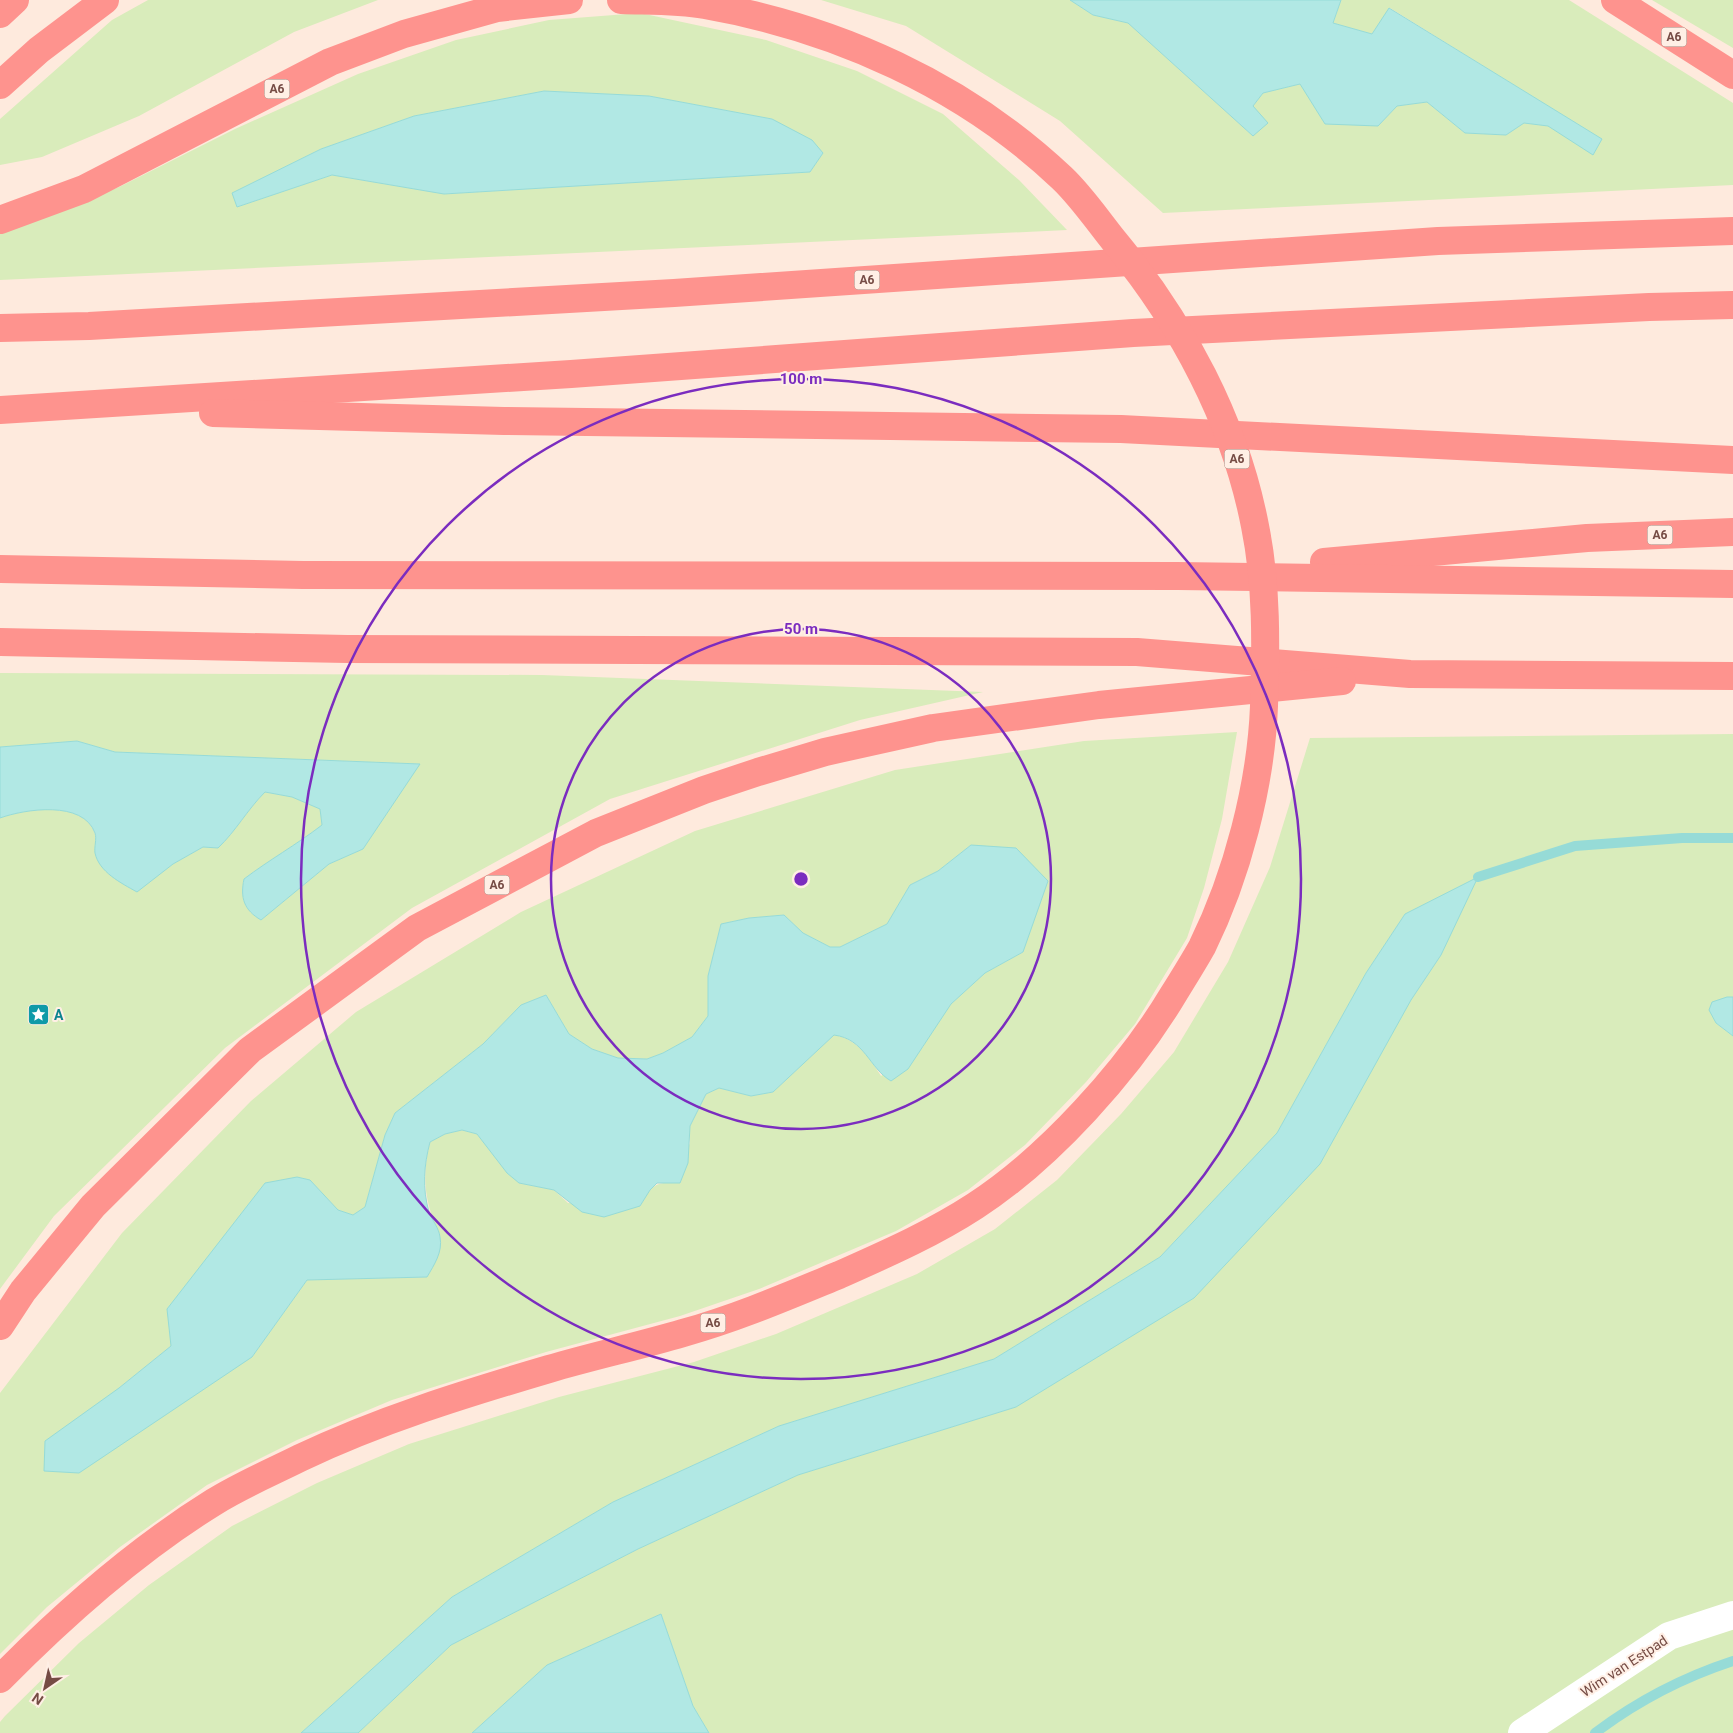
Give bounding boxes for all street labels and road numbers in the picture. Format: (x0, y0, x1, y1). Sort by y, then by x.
road number: A6 (1662, 28, 1686, 46)
road number: A6 (264, 80, 290, 98)
road number: A6 (854, 270, 880, 290)
road number: A6 (1224, 449, 1250, 468)
road number: A6 (1648, 526, 1672, 544)
road number: A6 (484, 876, 510, 894)
road number: A6 (700, 1314, 726, 1332)
street label: Wim van Estpad (1578, 1632, 1670, 1700)

